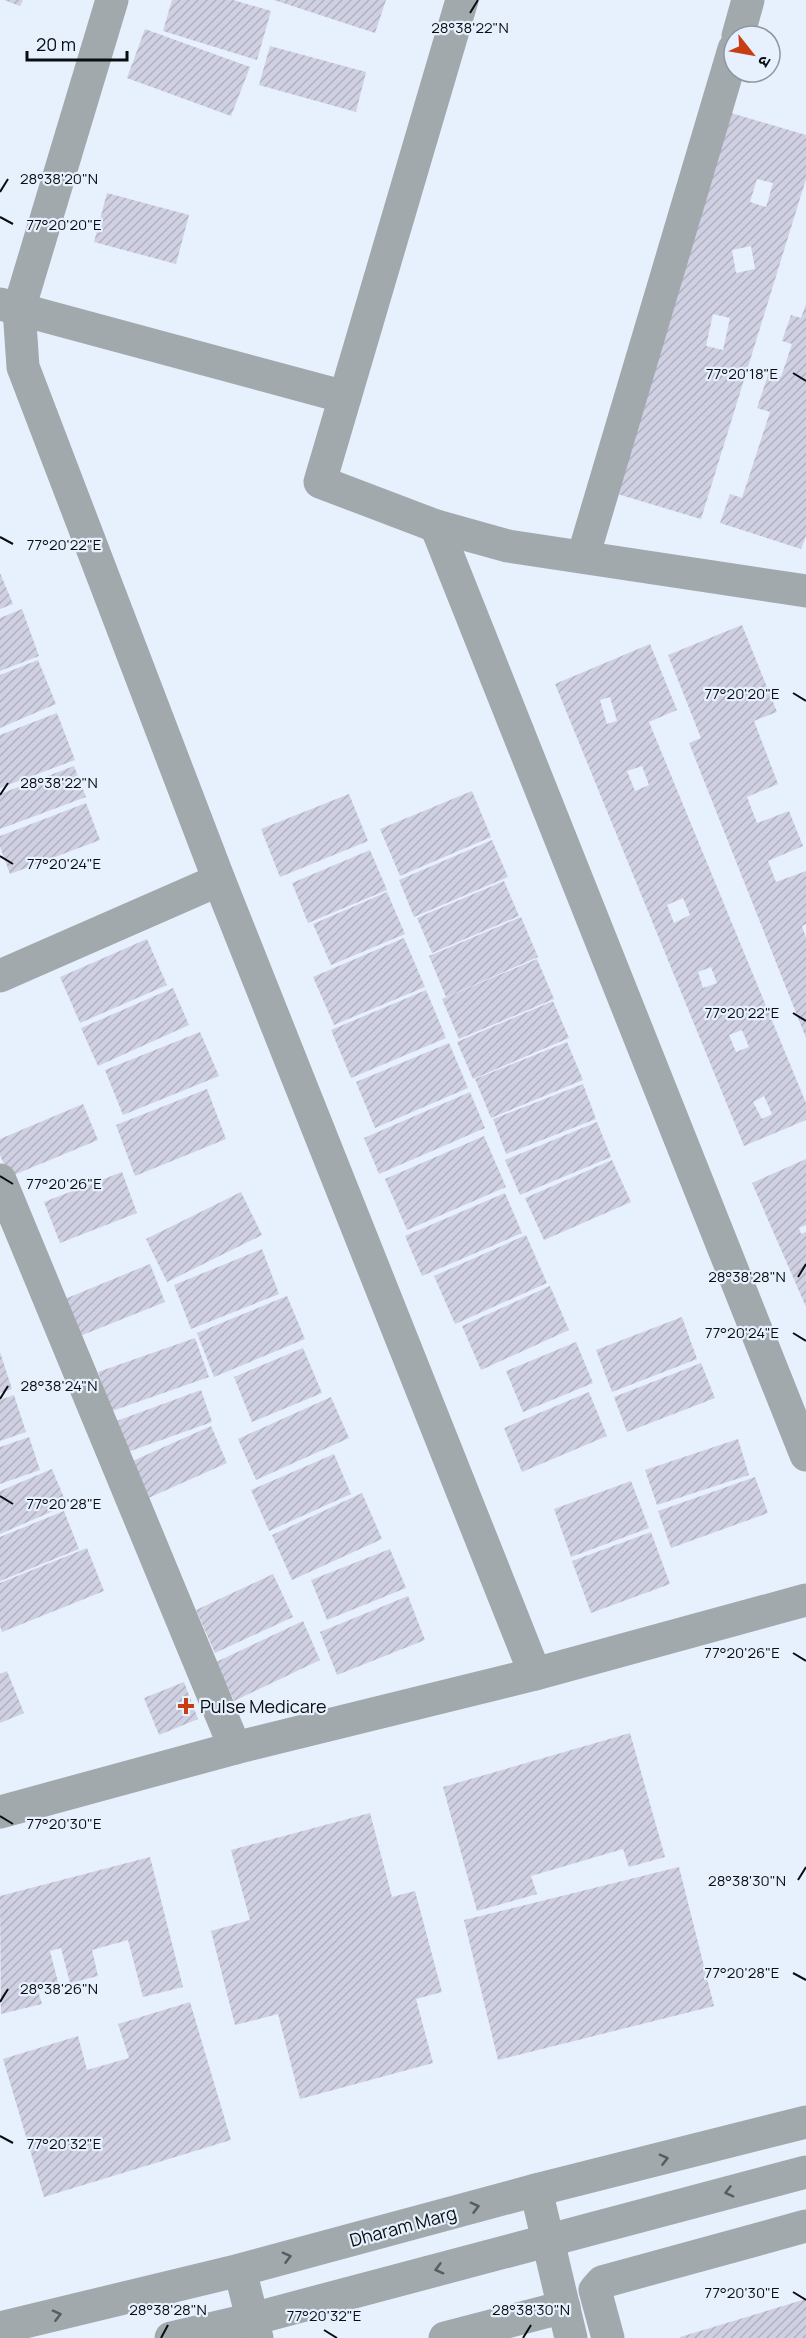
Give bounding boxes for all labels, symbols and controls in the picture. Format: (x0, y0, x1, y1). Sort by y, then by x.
text: 28°38'22"N (431, 17, 509, 38)
scale bar (27, 24, 128, 62)
north arrow (722, 24, 782, 84)
text: 20 m (36, 32, 76, 56)
text: उ (753, 52, 777, 72)
text: 28°38'20"N (20, 168, 98, 189)
text: 77°20'20"E (26, 214, 102, 235)
text: 77°20'18"E (706, 363, 778, 384)
text: 77°20'22"E (27, 534, 101, 555)
text: 77°20'20"E (704, 683, 780, 704)
text: 28°38'22"N (20, 772, 98, 793)
text: 77°20'24"E (27, 853, 101, 874)
text: 77°20'22"E (705, 1002, 779, 1023)
text: 77°20'26"E (26, 1173, 102, 1194)
text: 28°38'28"N (708, 1266, 786, 1287)
text: 77°20'24"E (705, 1322, 779, 1343)
text: 28°38'24"N (20, 1375, 98, 1396)
text: 77°20'28"E (27, 1493, 101, 1514)
text: 77°20'26"E (704, 1642, 780, 1663)
place label: Pulse Medicare (200, 1694, 327, 1718)
marker: Pulse Medicare (177, 1697, 195, 1715)
text: 77°20'30"E (27, 1813, 102, 1834)
text: 28°38'30"N (708, 1870, 786, 1891)
text: 77°20'28"E (705, 1962, 779, 1983)
text: 28°38'26"N (20, 1978, 98, 1999)
text: 77°20'32"E (27, 2133, 101, 2154)
one-way arrow (659, 2153, 669, 2166)
one-way arrow (724, 2185, 735, 2197)
street label: Dharam Marg (347, 2200, 459, 2252)
one-way arrow (470, 2201, 480, 2214)
one-way arrow (281, 2252, 292, 2264)
one-way arrow (434, 2261, 444, 2274)
text: 77°20'30"E (705, 2282, 780, 2303)
text: 28°38'28"N (129, 2299, 207, 2320)
text: 28°38'30"N (492, 2299, 570, 2320)
text: 77°20'32"E (287, 2305, 361, 2326)
one-way arrow (52, 2309, 62, 2322)

